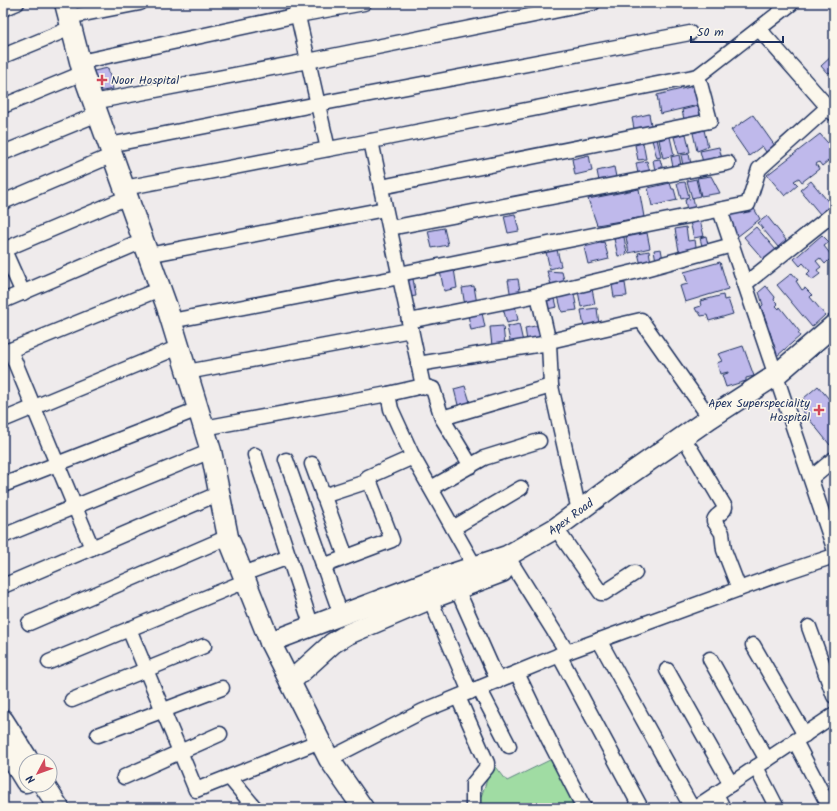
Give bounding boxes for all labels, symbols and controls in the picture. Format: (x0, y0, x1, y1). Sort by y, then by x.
scale bar (691, 18, 783, 44)
text: 50 m (697, 23, 724, 42)
place label: Noor Hospital (111, 71, 179, 90)
marker: Noor Hospital (96, 74, 108, 86)
place label: Apex Superspeciality Hospital (708, 394, 810, 427)
marker: Apex Superspeciality Hospital (813, 404, 825, 416)
street label: Apex Road (545, 494, 599, 541)
north arrow (18, 753, 58, 793)
text: N (22, 770, 40, 787)

